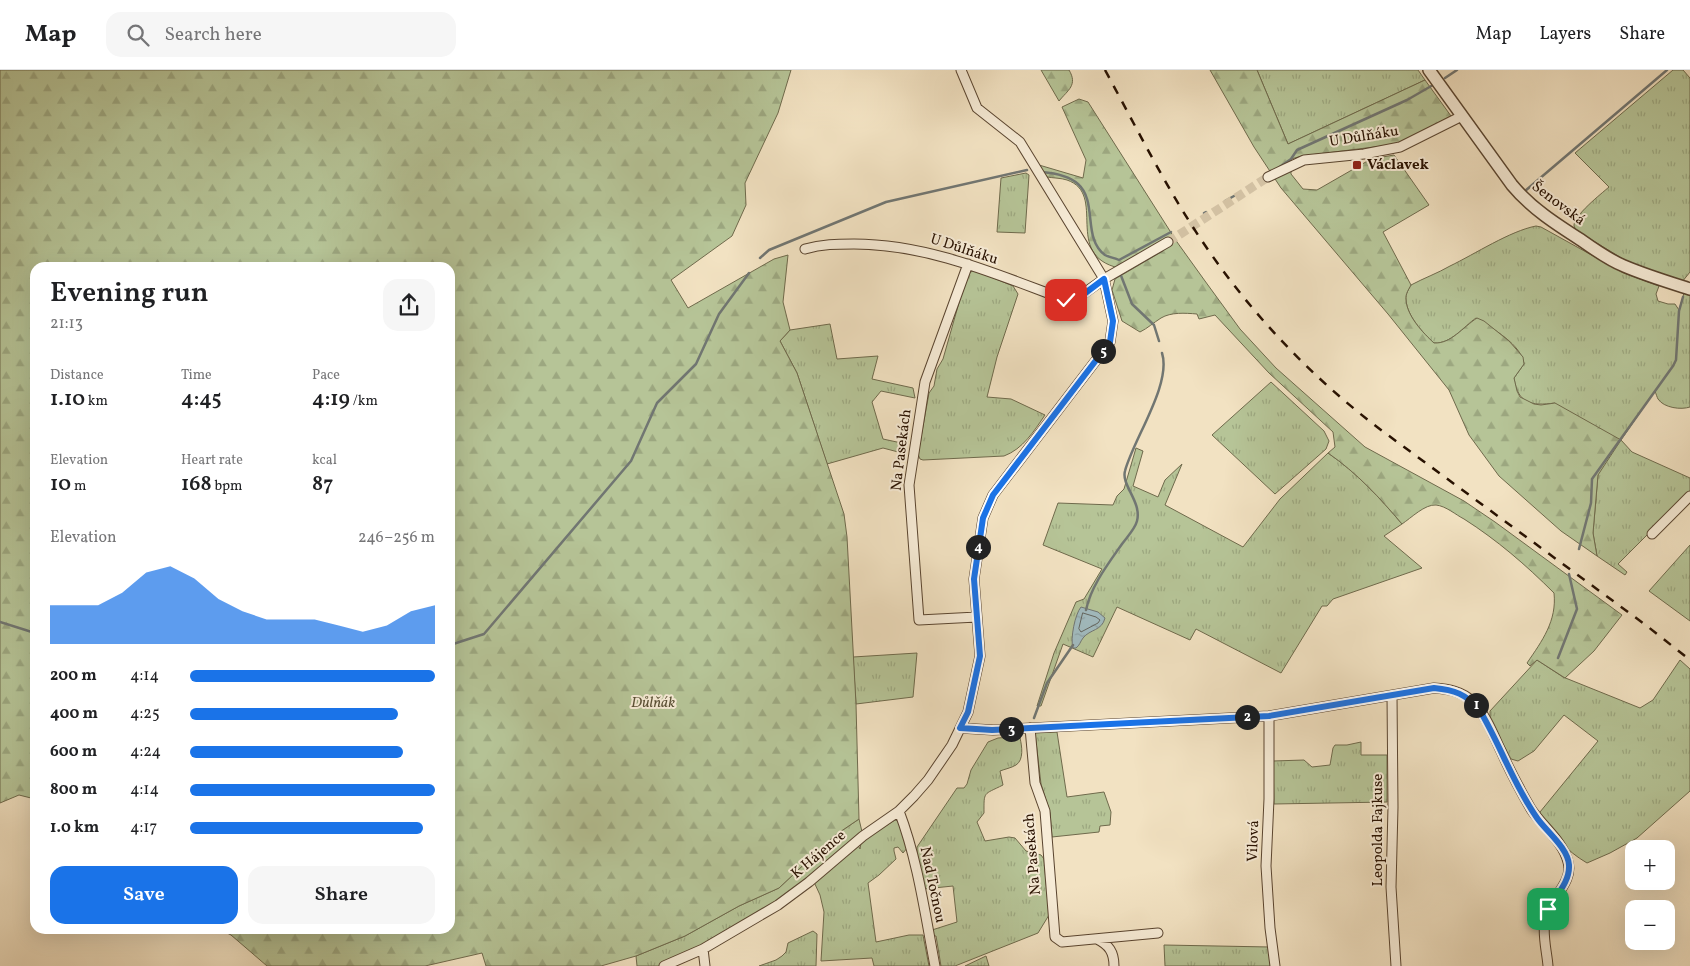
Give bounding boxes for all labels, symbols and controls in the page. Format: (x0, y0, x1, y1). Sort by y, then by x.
search box (106, 12, 456, 57)
text: Map (25, 18, 76, 52)
icon: search (124, 21, 152, 49)
text: Search here (164, 22, 262, 48)
text: Map (1475, 22, 1511, 47)
text: Layers (1539, 22, 1591, 47)
text: Share (1619, 22, 1665, 47)
street label: U Důlňáku (1328, 121, 1400, 153)
place label: Václavek (1367, 155, 1429, 176)
marker: Václavek (1351, 159, 1363, 171)
street label: Šenovská (1527, 177, 1589, 231)
street label: U Důlňáku (927, 229, 1001, 271)
text: Evening run (50, 274, 209, 313)
button: share (383, 279, 435, 331)
pin (1045, 279, 1087, 321)
icon: check (1052, 286, 1080, 314)
text: 21:13 (50, 313, 83, 335)
pin: 5 (1090, 338, 1116, 364)
text: 5 (1100, 342, 1107, 361)
text: Distance (50, 366, 104, 385)
text: Time (181, 366, 212, 385)
text: Pace (312, 366, 340, 385)
text: 1.10 (50, 385, 85, 414)
text: 4:45 (181, 385, 222, 414)
text: 4:19 (312, 385, 350, 414)
text: km (85, 392, 108, 411)
text: /km (350, 392, 378, 411)
street label: Na Pasekách (887, 408, 917, 492)
text: Elevation (50, 451, 108, 470)
text: Heart rate (181, 451, 243, 470)
text: kcal (312, 451, 337, 470)
text: 10 (50, 470, 71, 499)
text: 168 (181, 470, 212, 499)
text: 87 (312, 470, 333, 499)
text: m (71, 477, 86, 496)
text: bpm (212, 477, 243, 496)
text: Elevation (50, 527, 117, 549)
text: 246–256 m (358, 527, 435, 549)
pin: 4 (966, 534, 990, 560)
text: 4 (974, 538, 983, 557)
text: 200 m (50, 665, 97, 687)
text: 4:14 (130, 665, 159, 687)
pin: 1 (1464, 692, 1488, 718)
park label: Důlňák (631, 693, 675, 714)
text: 1 (1474, 696, 1479, 715)
text: 400 m (50, 703, 98, 725)
text: 4:25 (130, 703, 160, 725)
pin: 2 (1234, 704, 1260, 730)
text: 2 (1244, 708, 1251, 727)
pin: 3 (998, 716, 1024, 742)
text: 3 (1008, 720, 1015, 739)
text: 600 m (50, 741, 97, 763)
text: 4:24 (130, 741, 161, 763)
street label: Leopolda Fajkuse (1368, 774, 1389, 886)
text: 800 m (50, 779, 97, 801)
text: 4:14 (130, 779, 159, 801)
street label: Na Pasekách (1019, 812, 1047, 896)
text: 1.0 km (50, 817, 99, 839)
text: 4:17 (130, 817, 157, 839)
street label: Vilová (1243, 820, 1265, 862)
street label: K Hájence (787, 826, 851, 884)
map controls (1625, 840, 1675, 950)
button: + (1625, 840, 1675, 890)
street label: Nad Točnou (914, 845, 950, 925)
button: Save (50, 866, 238, 924)
button: Share (248, 866, 435, 924)
pin (1527, 888, 1569, 930)
icon: arrive (1534, 895, 1562, 923)
button: − (1625, 900, 1675, 950)

